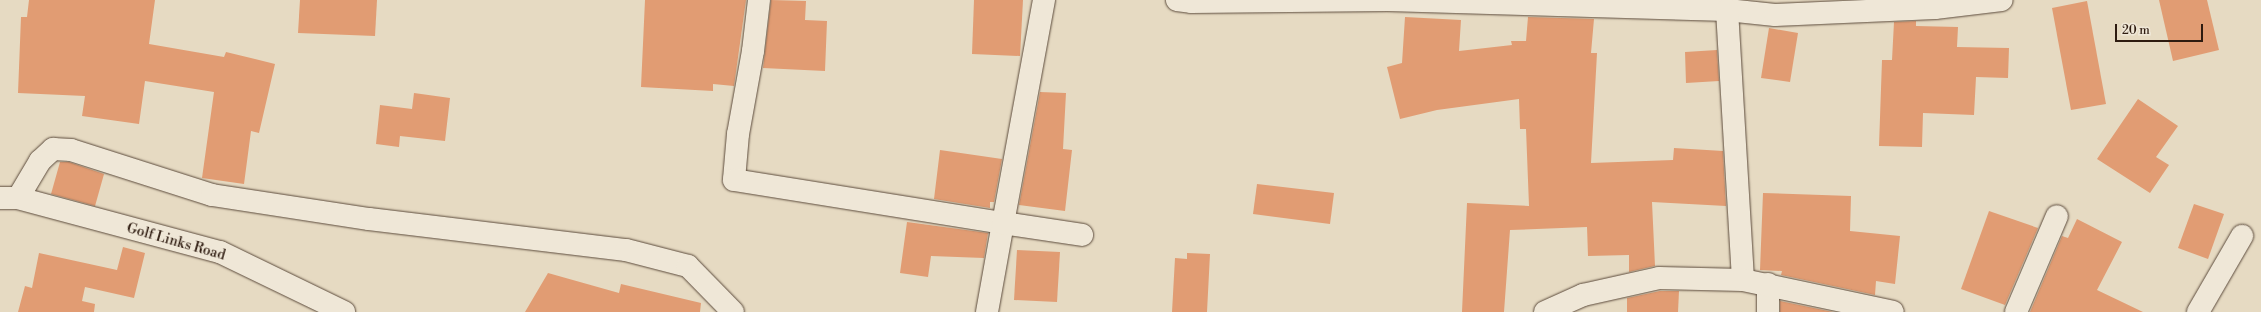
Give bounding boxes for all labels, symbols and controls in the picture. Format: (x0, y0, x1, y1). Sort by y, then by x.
scale bar (2117, 16, 2205, 42)
text: 20 m (2122, 23, 2150, 38)
street label: Golf Links Road (125, 220, 227, 264)

